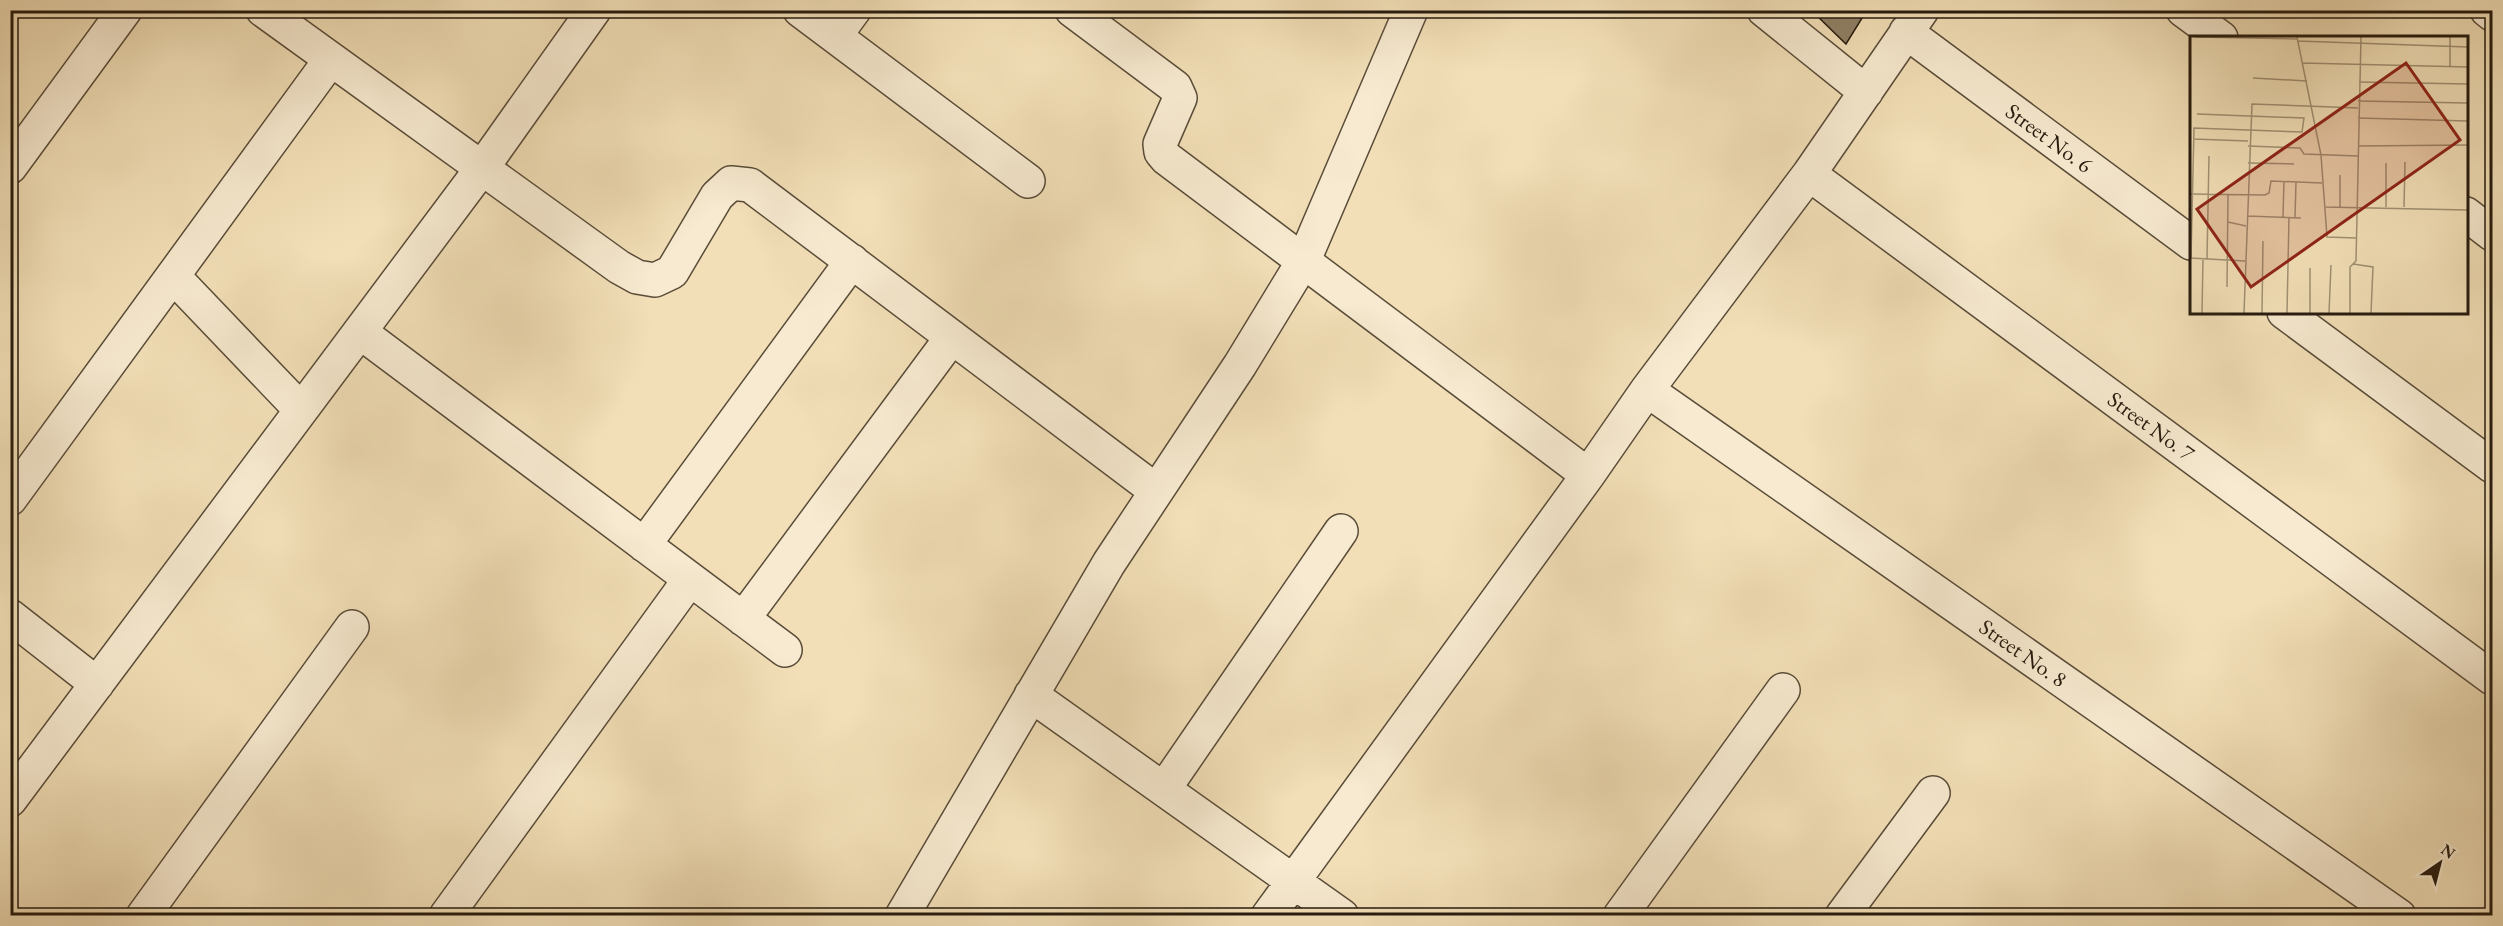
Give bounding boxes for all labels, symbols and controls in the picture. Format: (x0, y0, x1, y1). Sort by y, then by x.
inset map (2190, 36, 2467, 314)
street label: Street No. 6 (2000, 97, 2099, 180)
street label: Street No. 7 (2102, 385, 2201, 468)
street label: Street No. 8 (1974, 612, 2072, 694)
north arrow (2410, 833, 2470, 893)
text: N (2437, 839, 2460, 863)

